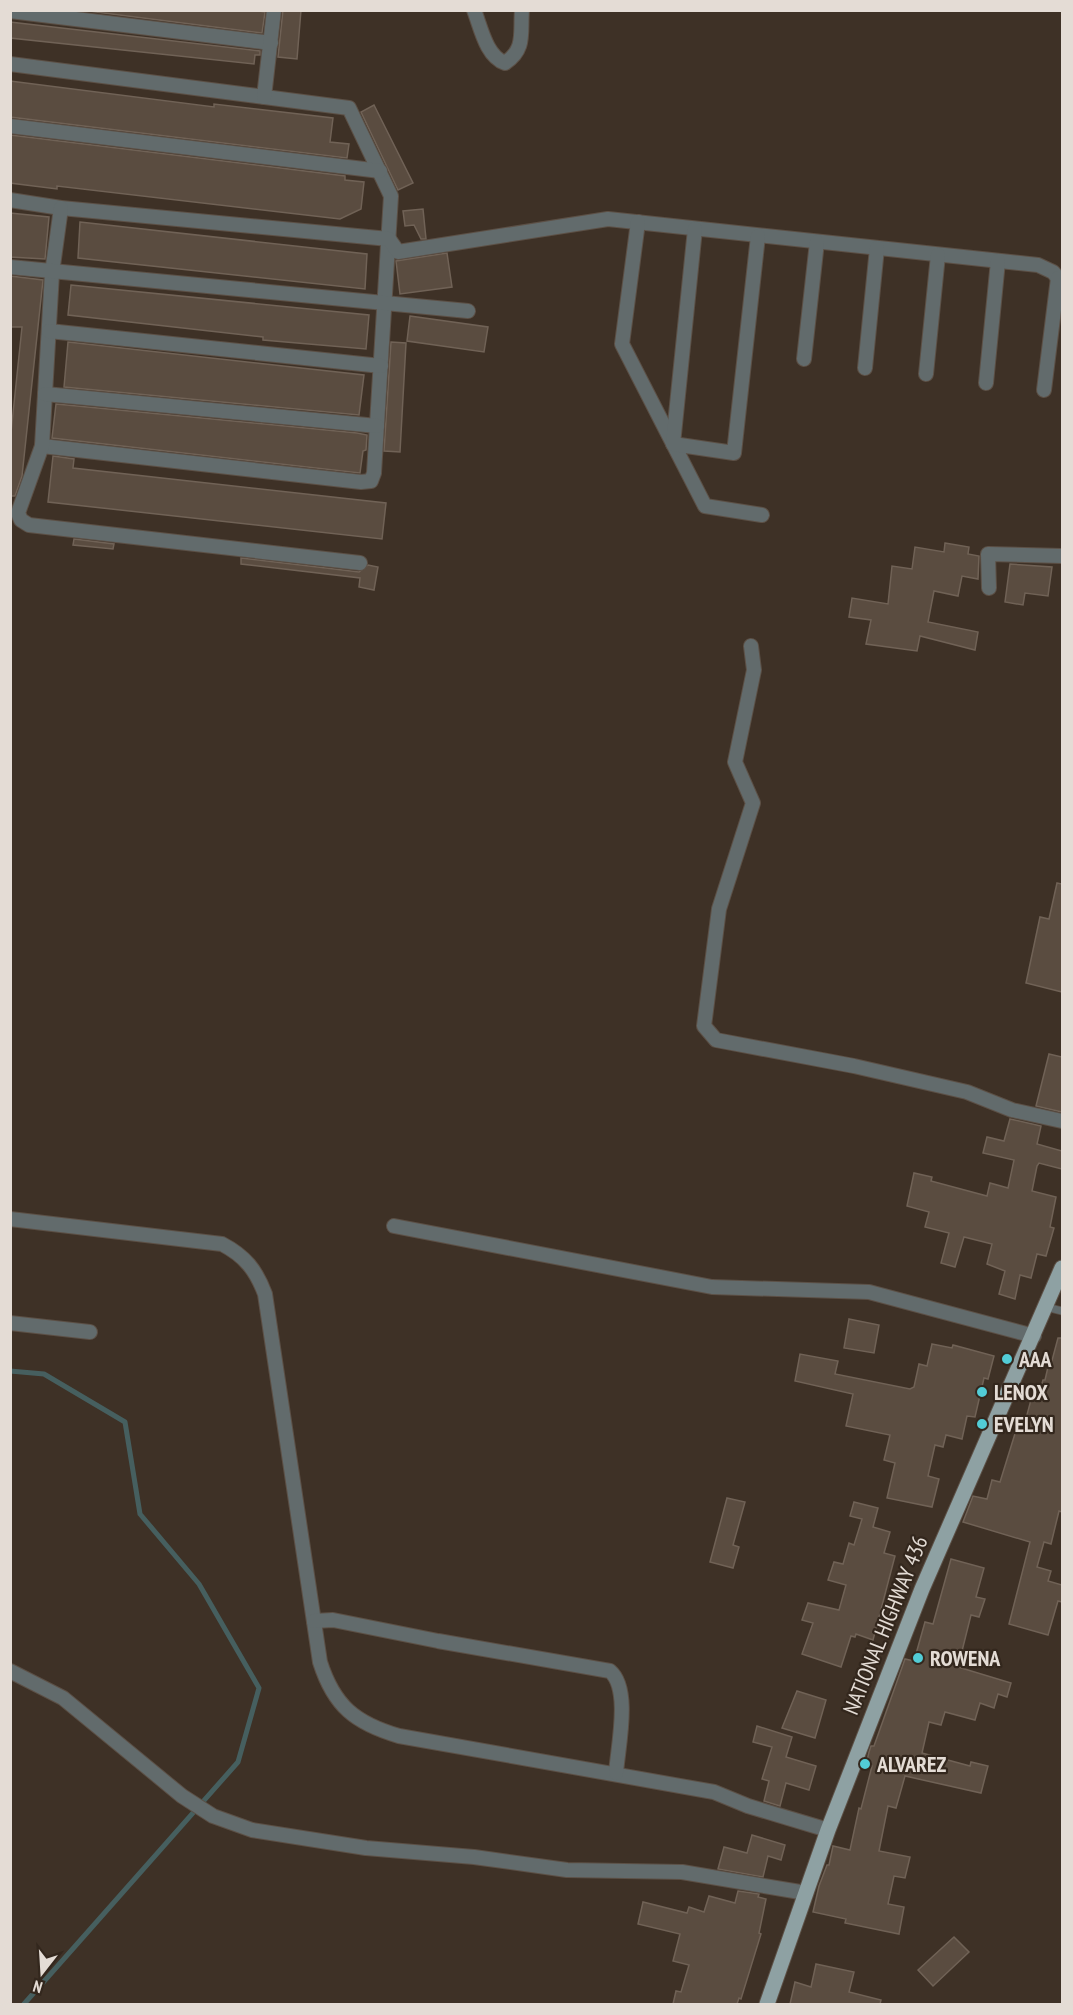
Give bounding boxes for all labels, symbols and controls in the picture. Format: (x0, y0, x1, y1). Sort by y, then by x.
place label: AAA (1018, 1345, 1053, 1373)
marker: AAA (1000, 1352, 1014, 1366)
place label: LENOX (994, 1378, 1048, 1406)
marker: LENOX (975, 1385, 989, 1399)
place label: EVELYN (994, 1410, 1054, 1438)
marker: EVELYN (975, 1417, 989, 1431)
street label: NATIONAL HIGHWAY 436 (836, 1532, 934, 1718)
place label: ROWENA (930, 1644, 1001, 1672)
marker: ROWENA (911, 1651, 925, 1665)
place label: ALVAREZ (876, 1750, 946, 1778)
marker: ALVAREZ (858, 1757, 872, 1771)
north arrow (12, 1943, 72, 2003)
text: N (31, 1977, 45, 1998)

